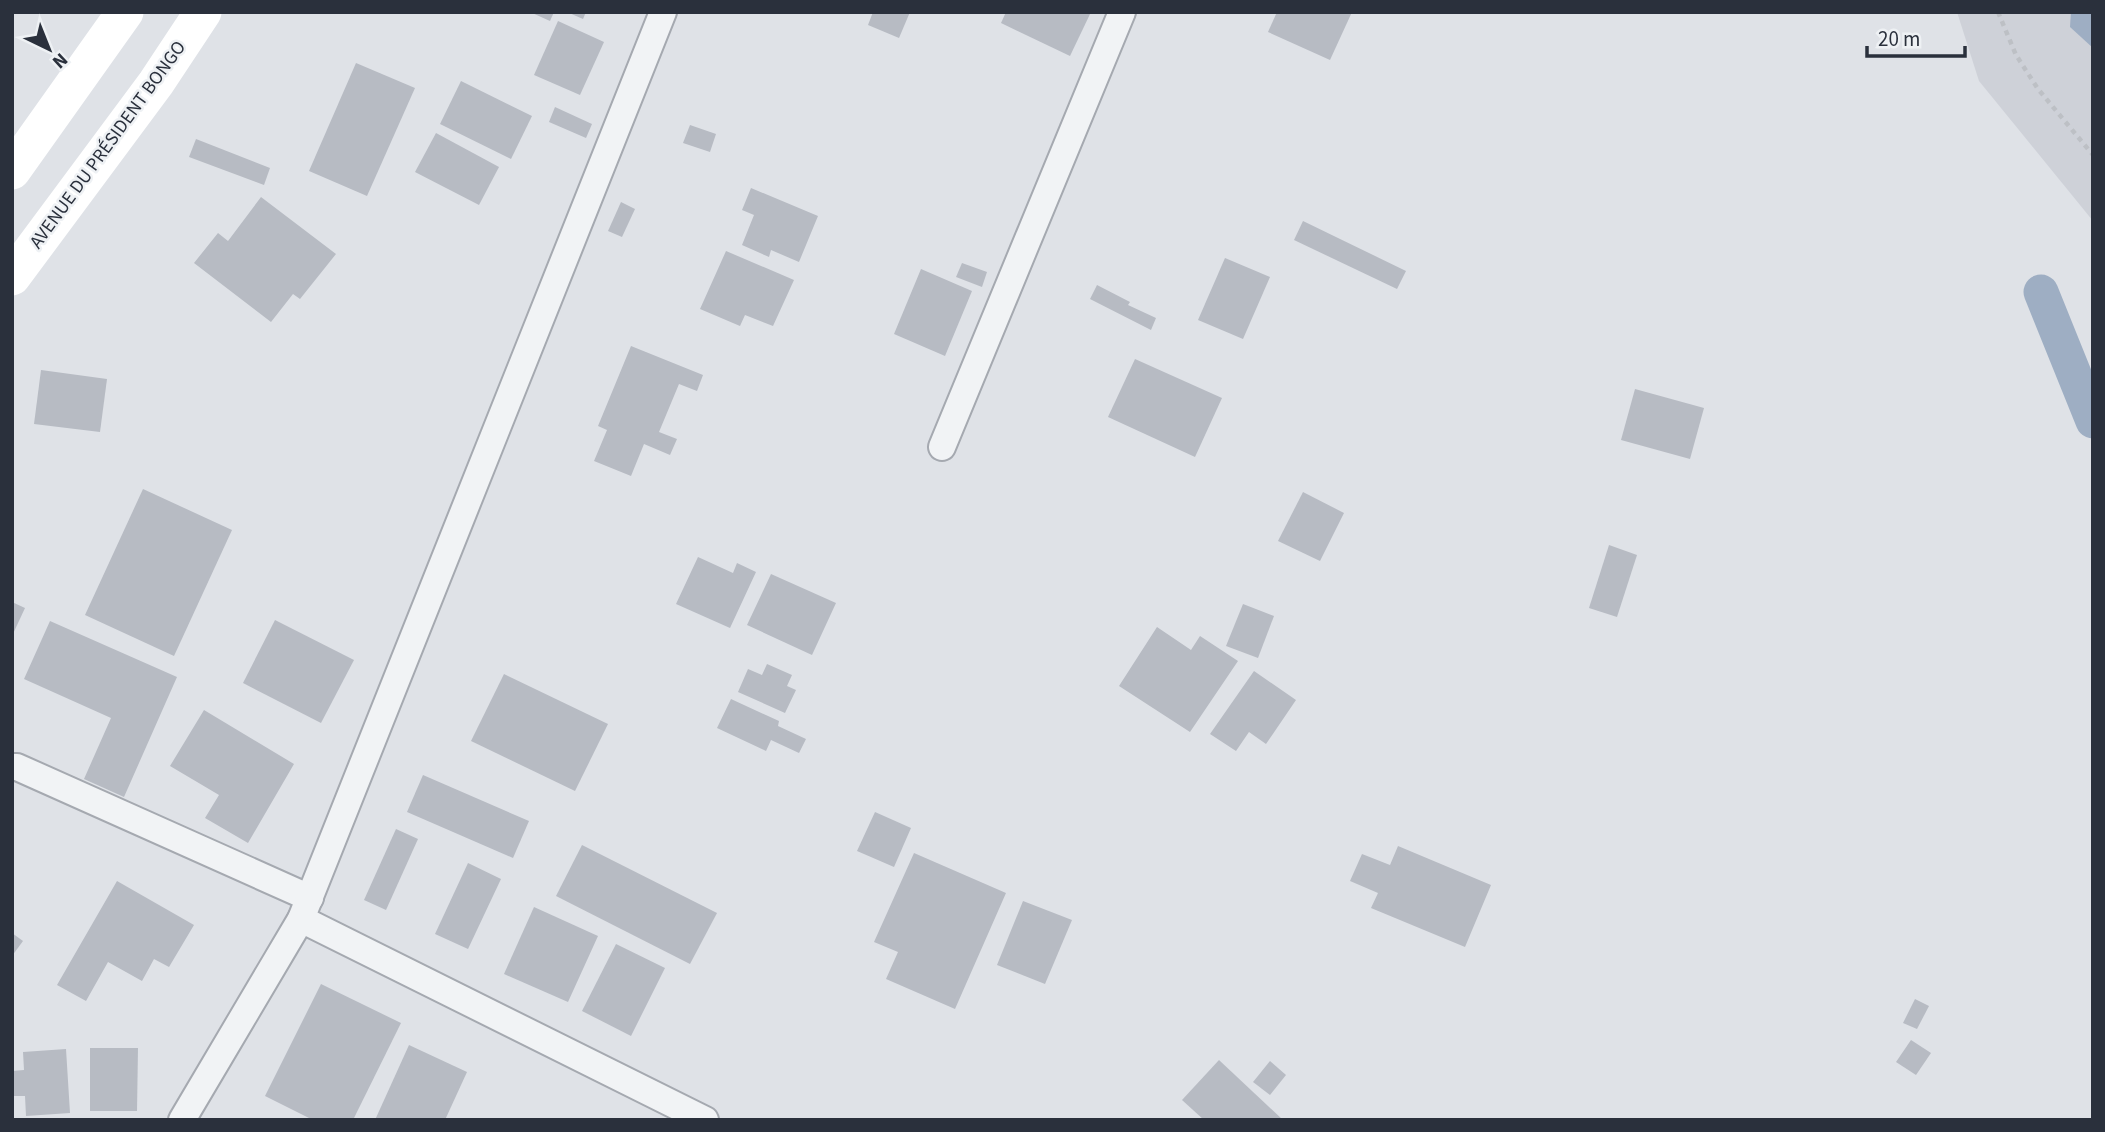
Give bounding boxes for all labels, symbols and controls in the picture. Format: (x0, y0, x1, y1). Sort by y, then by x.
north arrow (14, 14, 84, 84)
scale bar (1867, 14, 1965, 58)
text: 20 m (1878, 24, 1920, 54)
street label: AVENUE DU PRÉSIDENT BONGO (25, 37, 191, 253)

